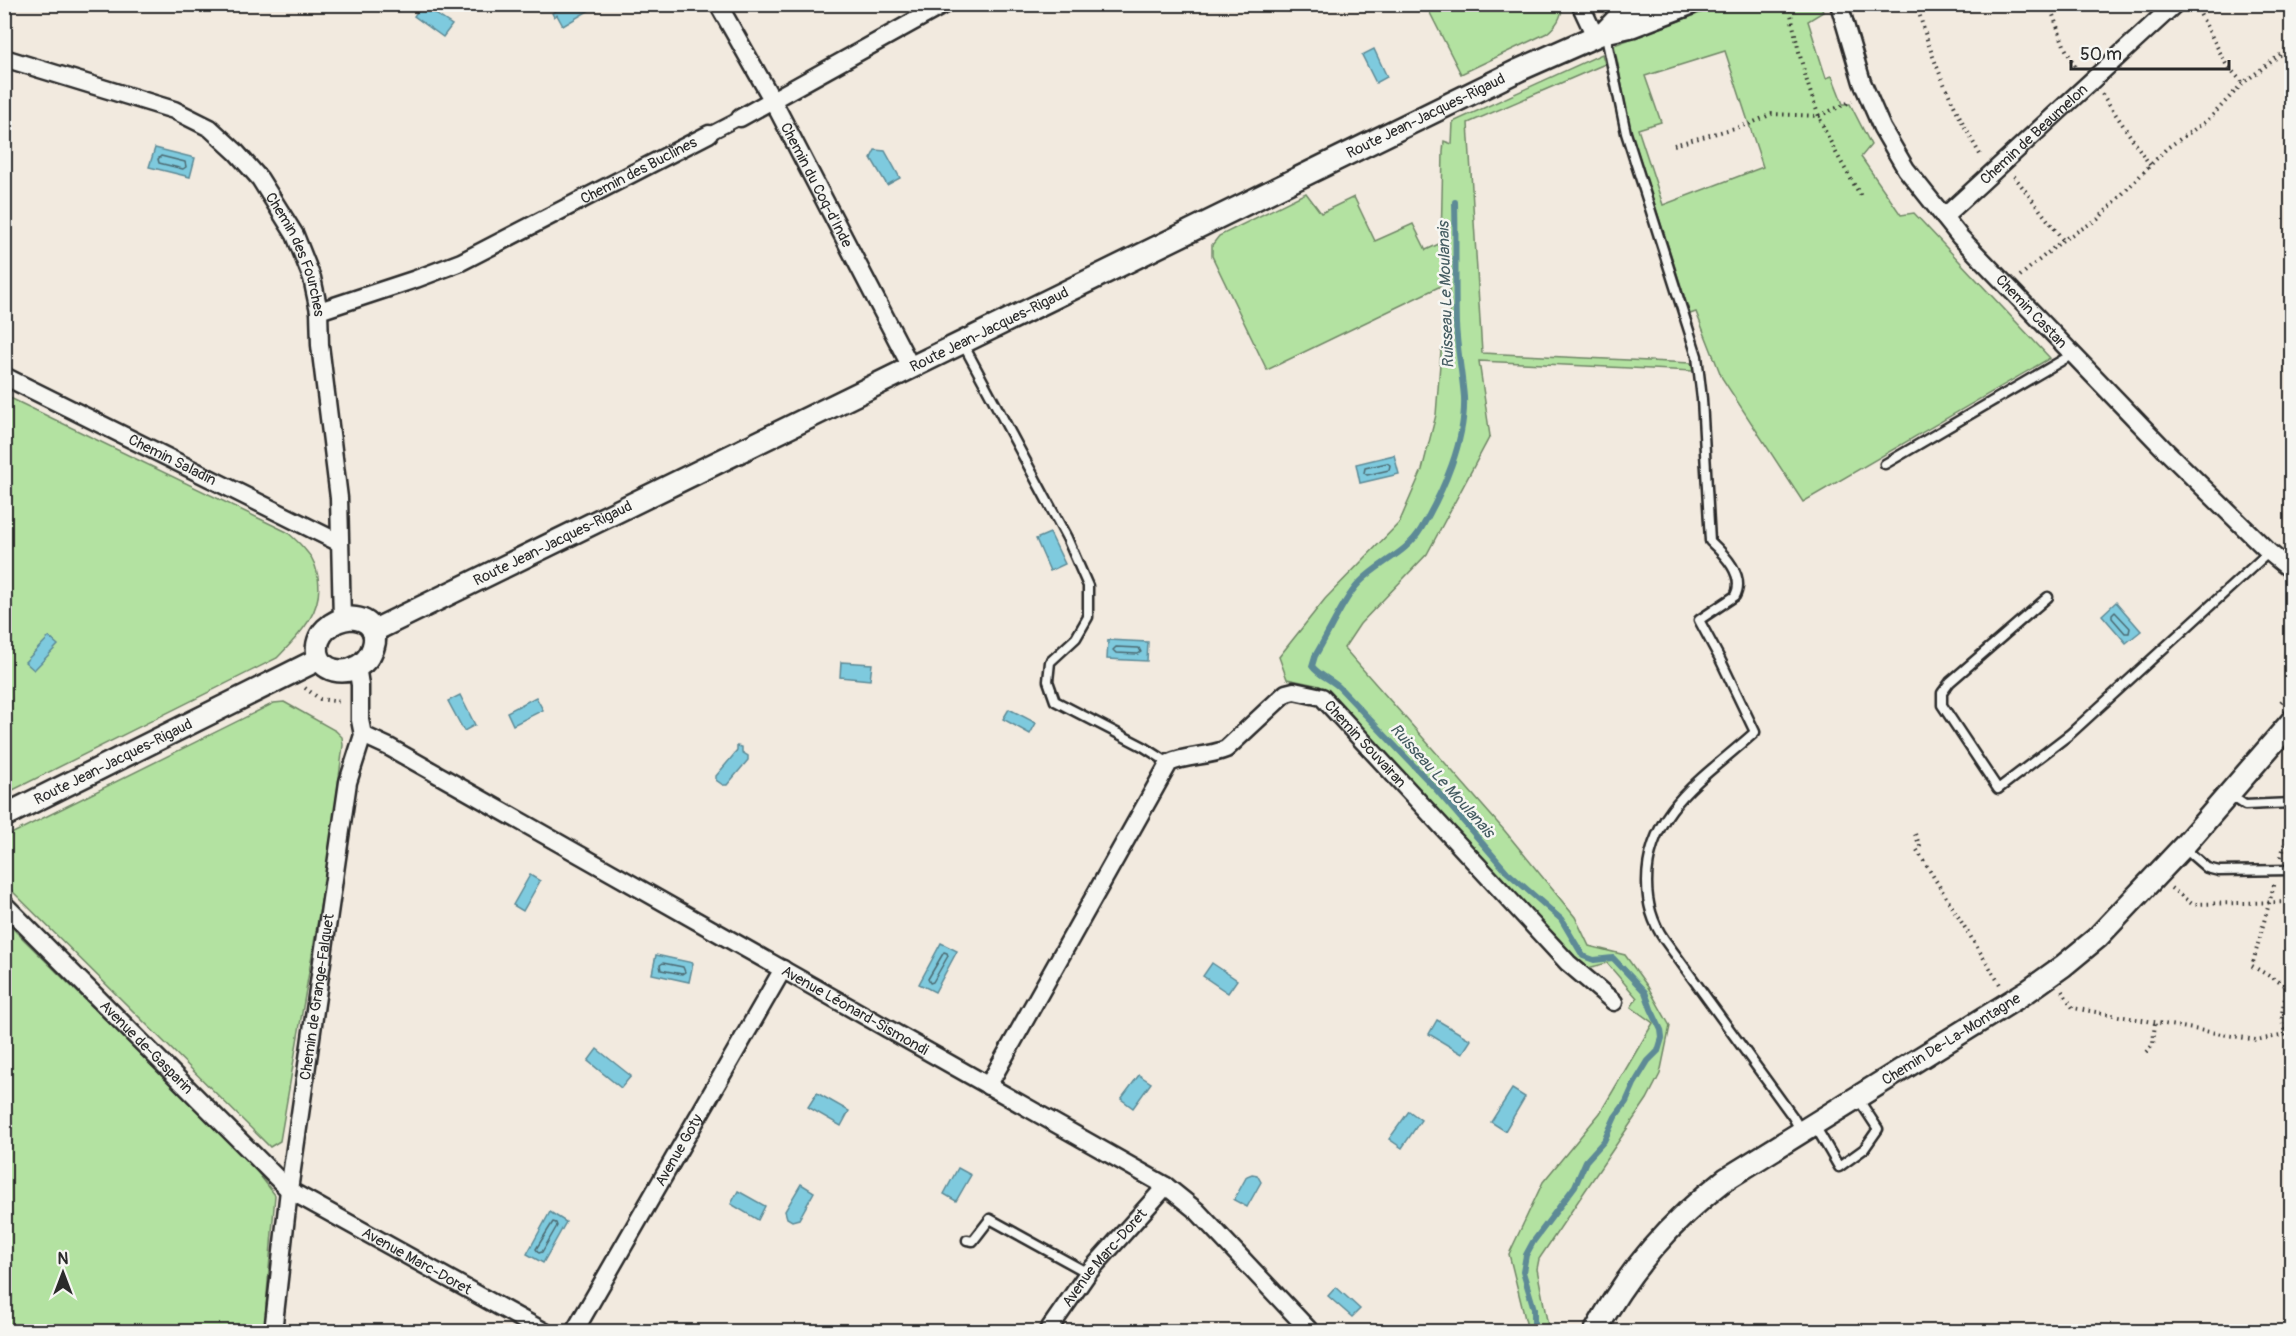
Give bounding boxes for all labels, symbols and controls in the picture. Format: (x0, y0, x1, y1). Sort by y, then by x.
scale bar (2071, 33, 2228, 71)
text: 50 m (2080, 43, 2122, 66)
street label: Route Jean-Jacques-Rigaud (1343, 69, 1508, 163)
street label: Chemin de Beaumelon (1976, 80, 2092, 189)
street label: Chemin du Coq-d'Inde (776, 119, 857, 251)
street label: Chemin des Buclines (577, 133, 700, 209)
street label: Chemin des Fourches (261, 189, 328, 317)
water label: Ruisseau Le Moulanais (1433, 219, 1459, 369)
street label: Chemin Castan (1991, 271, 2071, 353)
street label: Route Jean-Jacques-Rigaud (907, 283, 1072, 377)
street label: Chemin Saladin (125, 430, 219, 490)
street label: Route Jean-Jacques-Rigaud (470, 497, 635, 590)
street label: Chemin Souvairan (1320, 697, 1410, 792)
street label: Route Jean-Jacques-Rigaud (31, 715, 196, 809)
water label: Ruisseau Le Moulanais (1386, 719, 1500, 843)
street label: Chemin de Grange-Falquet (296, 912, 339, 1081)
street label: Avenue Léonard-Sismondi (778, 962, 932, 1060)
street label: Chemin De-La-Montagne (1878, 989, 2025, 1090)
street label: Avenue de-Gasparin (95, 997, 197, 1098)
street label: Avenue Goty (651, 1110, 708, 1190)
street label: Avenue Marc-Doret (1058, 1204, 1152, 1311)
street label: Avenue Marc-Doret (358, 1223, 476, 1300)
north arrow (33, 1243, 93, 1303)
text: N (58, 1249, 69, 1269)

